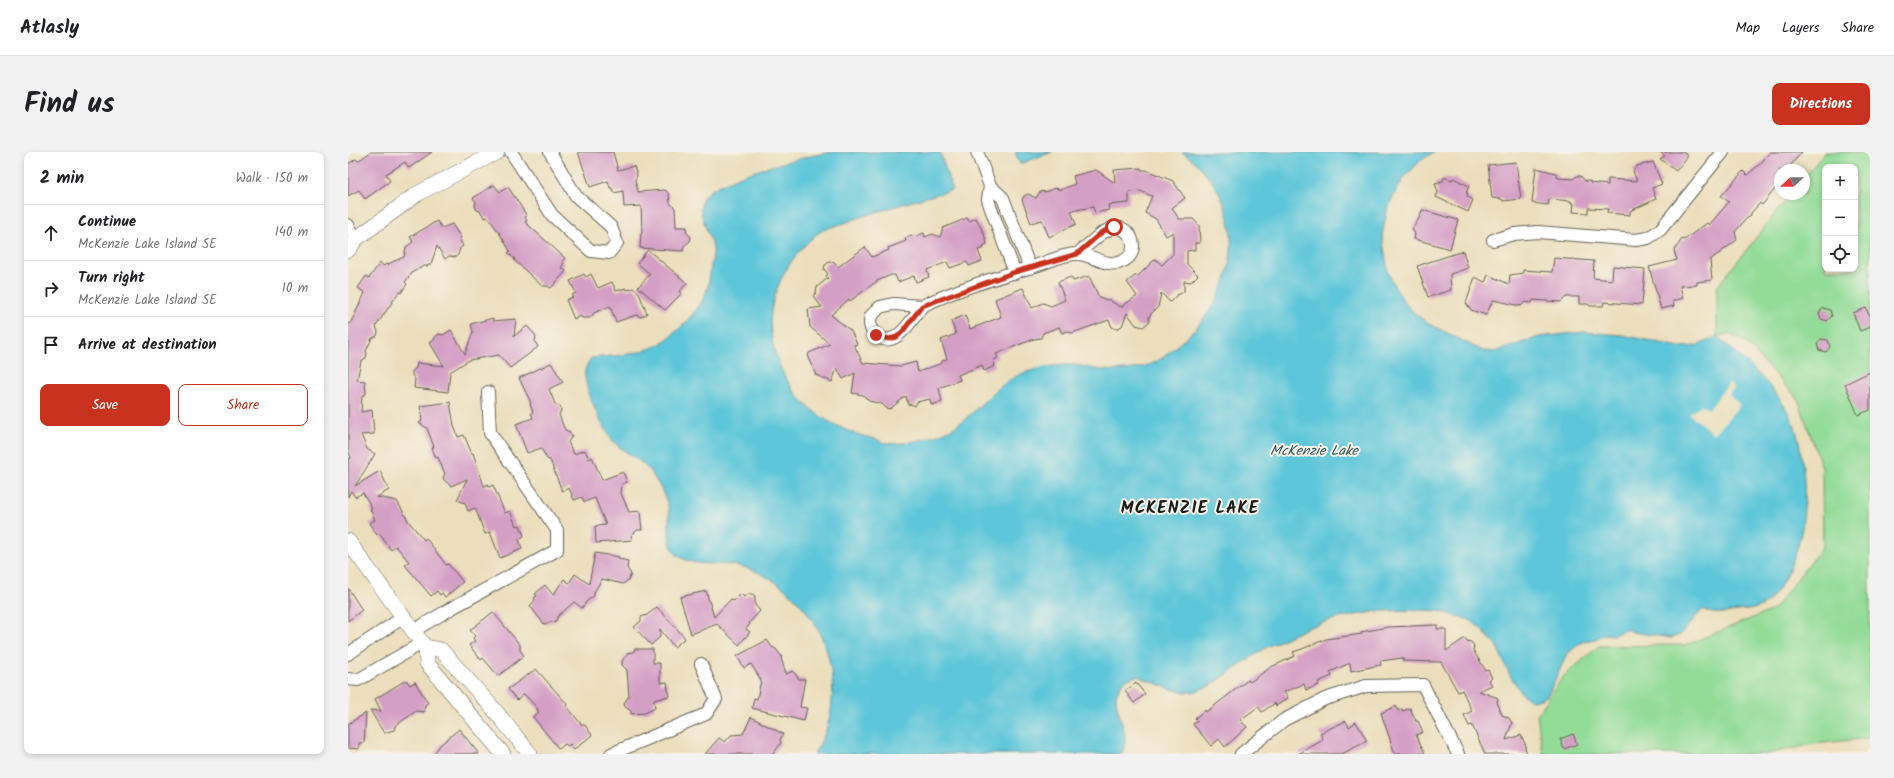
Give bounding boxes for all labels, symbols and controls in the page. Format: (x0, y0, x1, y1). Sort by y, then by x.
text: Atlasly (20, 13, 79, 43)
text: Map (1736, 17, 1760, 39)
text: Layers (1782, 17, 1820, 39)
text: Share (1842, 17, 1874, 39)
text: Find us (24, 82, 115, 127)
button: Directions (1772, 83, 1870, 125)
north arrow (1774, 164, 1810, 200)
map controls (1822, 164, 1858, 272)
button: + (1822, 164, 1858, 200)
text: 2 min (40, 165, 84, 192)
text: Walk · 150 m (236, 168, 308, 189)
button: − (1822, 200, 1858, 236)
text: Continue (78, 210, 136, 234)
route start (1105, 218, 1123, 236)
icon: ahead (40, 222, 62, 244)
text: 140 m (275, 222, 308, 243)
text: McKenzie Lake Island SE (78, 234, 217, 255)
button: locate (1822, 236, 1858, 272)
text: Turn right (78, 266, 145, 290)
icon: right (40, 278, 62, 300)
text: 10 m (282, 278, 308, 299)
text: McKenzie Lake Island SE (78, 290, 217, 311)
route end (867, 326, 885, 344)
text: Arrive at destination (78, 333, 217, 357)
icon: arrive (40, 334, 62, 356)
button: Save (40, 384, 170, 426)
button: Share (178, 384, 308, 426)
water label: McKenzie Lake (1270, 440, 1360, 462)
district label: MCKENZIE LAKE (1121, 495, 1260, 522)

